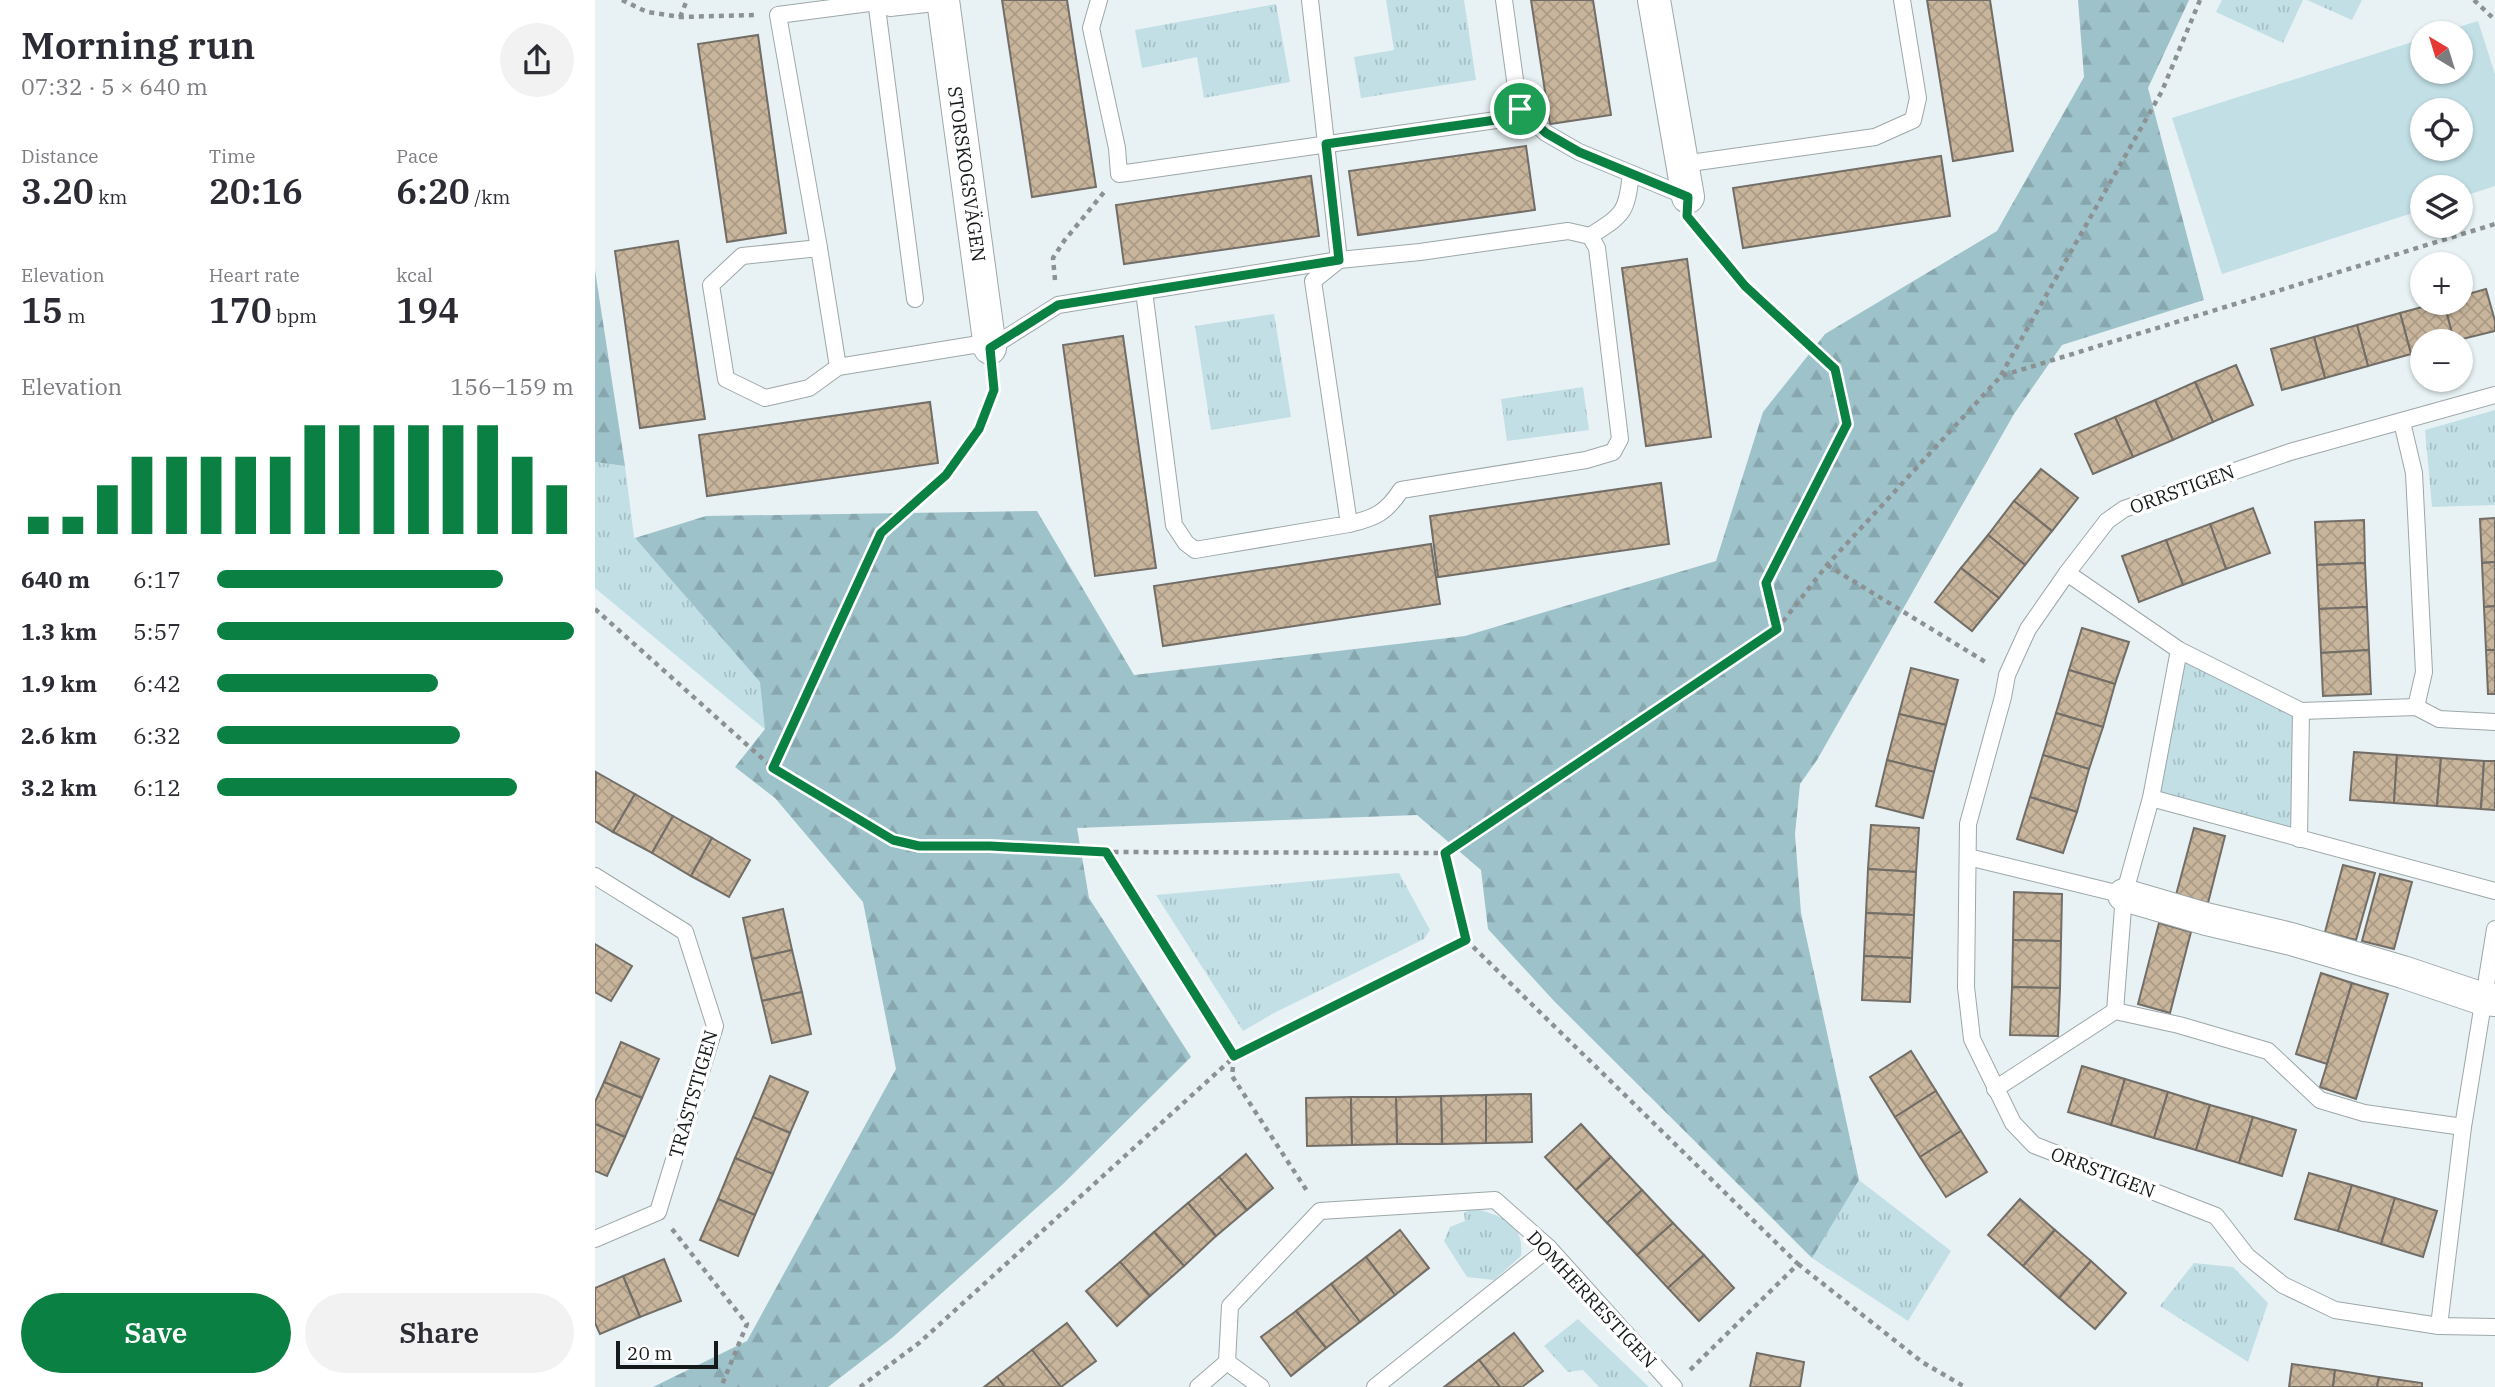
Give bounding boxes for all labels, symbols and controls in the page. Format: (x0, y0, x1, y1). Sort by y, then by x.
text: Morning run (21, 20, 255, 69)
north arrow (2410, 21, 2473, 84)
map controls (2410, 21, 2473, 392)
button: share (500, 23, 574, 97)
text: 07:32 · 5 × 640 m (21, 71, 208, 101)
pin (1490, 79, 1550, 139)
street label: STORSKOGSVÄGEN (943, 85, 991, 263)
icon: arrive (1501, 90, 1539, 128)
button: locate (2410, 98, 2473, 161)
text: Distance (21, 144, 99, 168)
text: Time (209, 144, 255, 168)
text: Pace (396, 144, 438, 168)
text: 3.20 (21, 168, 94, 214)
text: 20:16 (209, 168, 303, 214)
text: 6:20 (396, 168, 470, 214)
button: layers (2410, 175, 2473, 238)
text: km (94, 185, 127, 209)
text: /km (470, 185, 510, 209)
button: + (2410, 252, 2473, 315)
text: Elevation (21, 263, 105, 287)
text: Heart rate (209, 263, 300, 287)
text: kcal (396, 263, 433, 287)
text: 15 (21, 287, 63, 333)
text: 170 (209, 287, 272, 333)
text: 194 (396, 287, 459, 333)
text: m (63, 304, 86, 328)
text: bpm (272, 304, 317, 328)
button: − (2410, 329, 2473, 392)
text: Elevation (21, 371, 122, 401)
text: 156–159 m (450, 371, 574, 401)
street label: ORRSTIGEN (2126, 459, 2238, 519)
text: 640 m (21, 564, 90, 594)
text: 6:17 (133, 564, 181, 594)
text: 1.3 km (21, 616, 97, 646)
text: 5:57 (133, 616, 181, 646)
text: 1.9 km (21, 668, 97, 698)
text: 6:42 (133, 668, 181, 698)
text: 2.6 km (21, 720, 97, 750)
text: 6:32 (133, 720, 181, 750)
text: 3.2 km (21, 772, 97, 802)
text: 6:12 (133, 772, 181, 802)
street label: TRASTSTIGEN (663, 1027, 723, 1161)
street label: ORRSTIGEN (2047, 1141, 2159, 1203)
street label: DOMHERRESTIGEN (1522, 1225, 1662, 1373)
button: Save (21, 1293, 291, 1373)
button: Share (305, 1293, 574, 1373)
scale bar (616, 1338, 717, 1370)
text: 20 m (627, 1341, 672, 1365)

